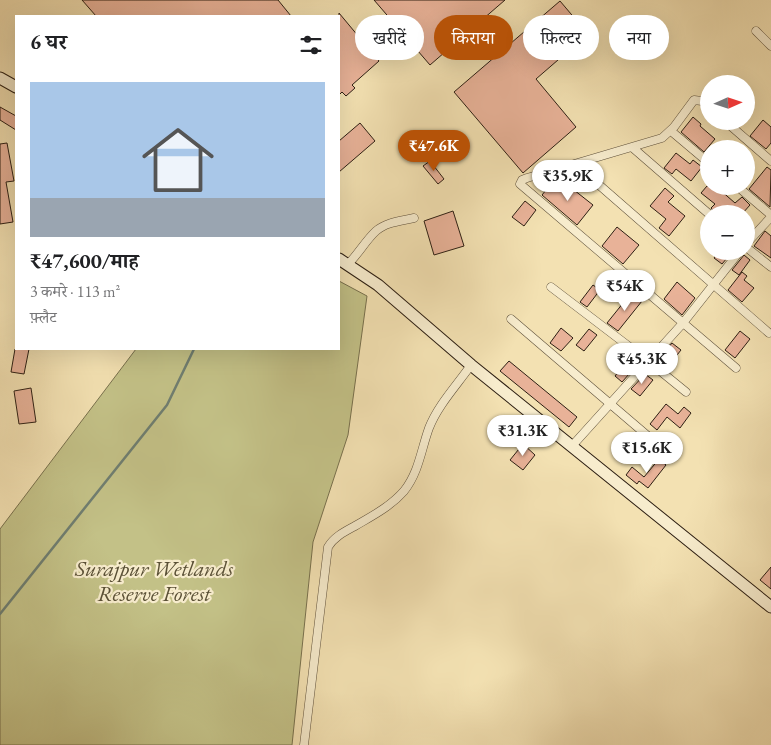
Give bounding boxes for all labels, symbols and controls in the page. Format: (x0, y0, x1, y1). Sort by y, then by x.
chip: खरीदें (355, 15, 424, 60)
chip: किराया (434, 15, 513, 60)
chip: फ़िल्टर (523, 15, 599, 60)
chip: नया (609, 15, 669, 60)
text: 6 घर (30, 28, 67, 55)
icon: filters (297, 31, 325, 59)
north arrow (700, 75, 755, 130)
map controls (700, 75, 755, 260)
icon: home (133, 115, 223, 205)
pin: ₹47.6K (393, 130, 475, 172)
text: ₹47.6K (409, 135, 459, 156)
button: + (700, 140, 755, 195)
pin: ₹35.9K (527, 160, 609, 202)
text: ₹35.9K (543, 165, 593, 186)
button: − (700, 205, 755, 260)
text: ₹47,600/माह (30, 247, 139, 274)
pin: ₹54K (595, 270, 655, 312)
text: ₹54K (606, 275, 644, 296)
text: 3 कमरे · 113 m² (30, 281, 120, 302)
text: फ़्लैट (30, 307, 57, 328)
pin: ₹45.3K (601, 342, 683, 385)
text: ₹45.3K (617, 348, 667, 369)
pin: ₹31.3K (482, 414, 564, 457)
text: ₹31.3K (498, 420, 548, 441)
pin: ₹15.6K (606, 432, 688, 474)
text: ₹15.6K (622, 437, 672, 458)
park label: Surajpur Wetlands Reserve Forest (74, 554, 234, 608)

